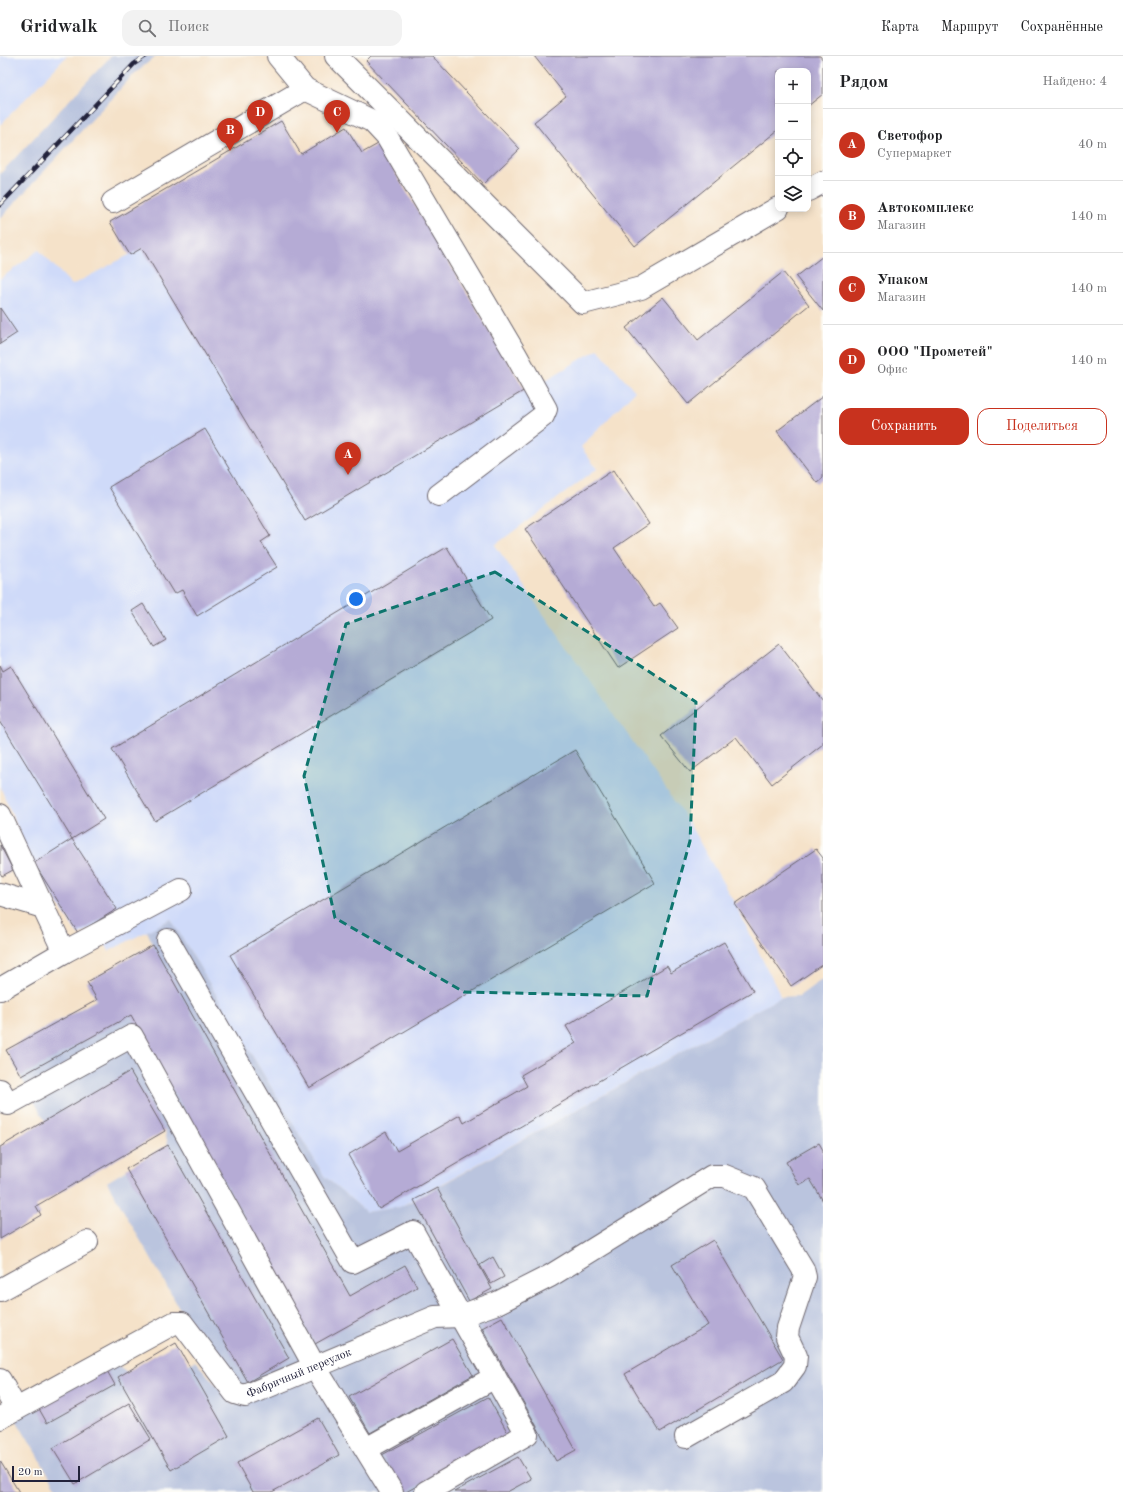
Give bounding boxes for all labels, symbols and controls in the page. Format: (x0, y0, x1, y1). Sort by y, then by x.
search box (122, 10, 402, 46)
icon: search (136, 17, 158, 39)
text: Gridwalk (20, 18, 98, 37)
text: Поиск (168, 20, 209, 35)
text: Карта (881, 20, 919, 34)
text: Маршрут (941, 20, 998, 34)
text: Сохранённые (1020, 20, 1103, 34)
map controls (775, 68, 811, 212)
button: + (775, 68, 811, 104)
text: Рядом (839, 74, 888, 91)
text: Найдено: 4 (1043, 75, 1107, 88)
pin: D (247, 100, 273, 133)
pin: C (324, 100, 350, 133)
button: − (775, 104, 811, 140)
pin: B (217, 118, 243, 151)
text: Светофор (877, 129, 943, 144)
text: A (847, 138, 857, 151)
text: 40 m (1078, 138, 1107, 151)
button: locate (775, 140, 811, 176)
text: Супермаркет (877, 147, 952, 160)
button: layers (775, 176, 811, 212)
text: Автокомплекс (877, 201, 974, 216)
text: B (847, 210, 857, 223)
text: 140 m (1070, 210, 1107, 223)
text: Магазин (877, 219, 926, 232)
text: Упаком (877, 273, 928, 288)
text: C (848, 282, 856, 295)
text: 140 m (1070, 282, 1107, 295)
text: Магазин (877, 291, 926, 304)
text: ООО "Прометей" (877, 345, 993, 360)
text: D (847, 354, 857, 367)
text: 140 m (1070, 354, 1107, 367)
text: Офис (877, 363, 907, 376)
button: Сохранить (839, 408, 969, 445)
button: Поделиться (977, 408, 1107, 445)
pin: A (335, 442, 361, 475)
your location (346, 589, 366, 609)
street label: Фабричный переулок (245, 1346, 353, 1401)
scale bar (12, 1464, 80, 1483)
text: 20 m (18, 1467, 43, 1478)

